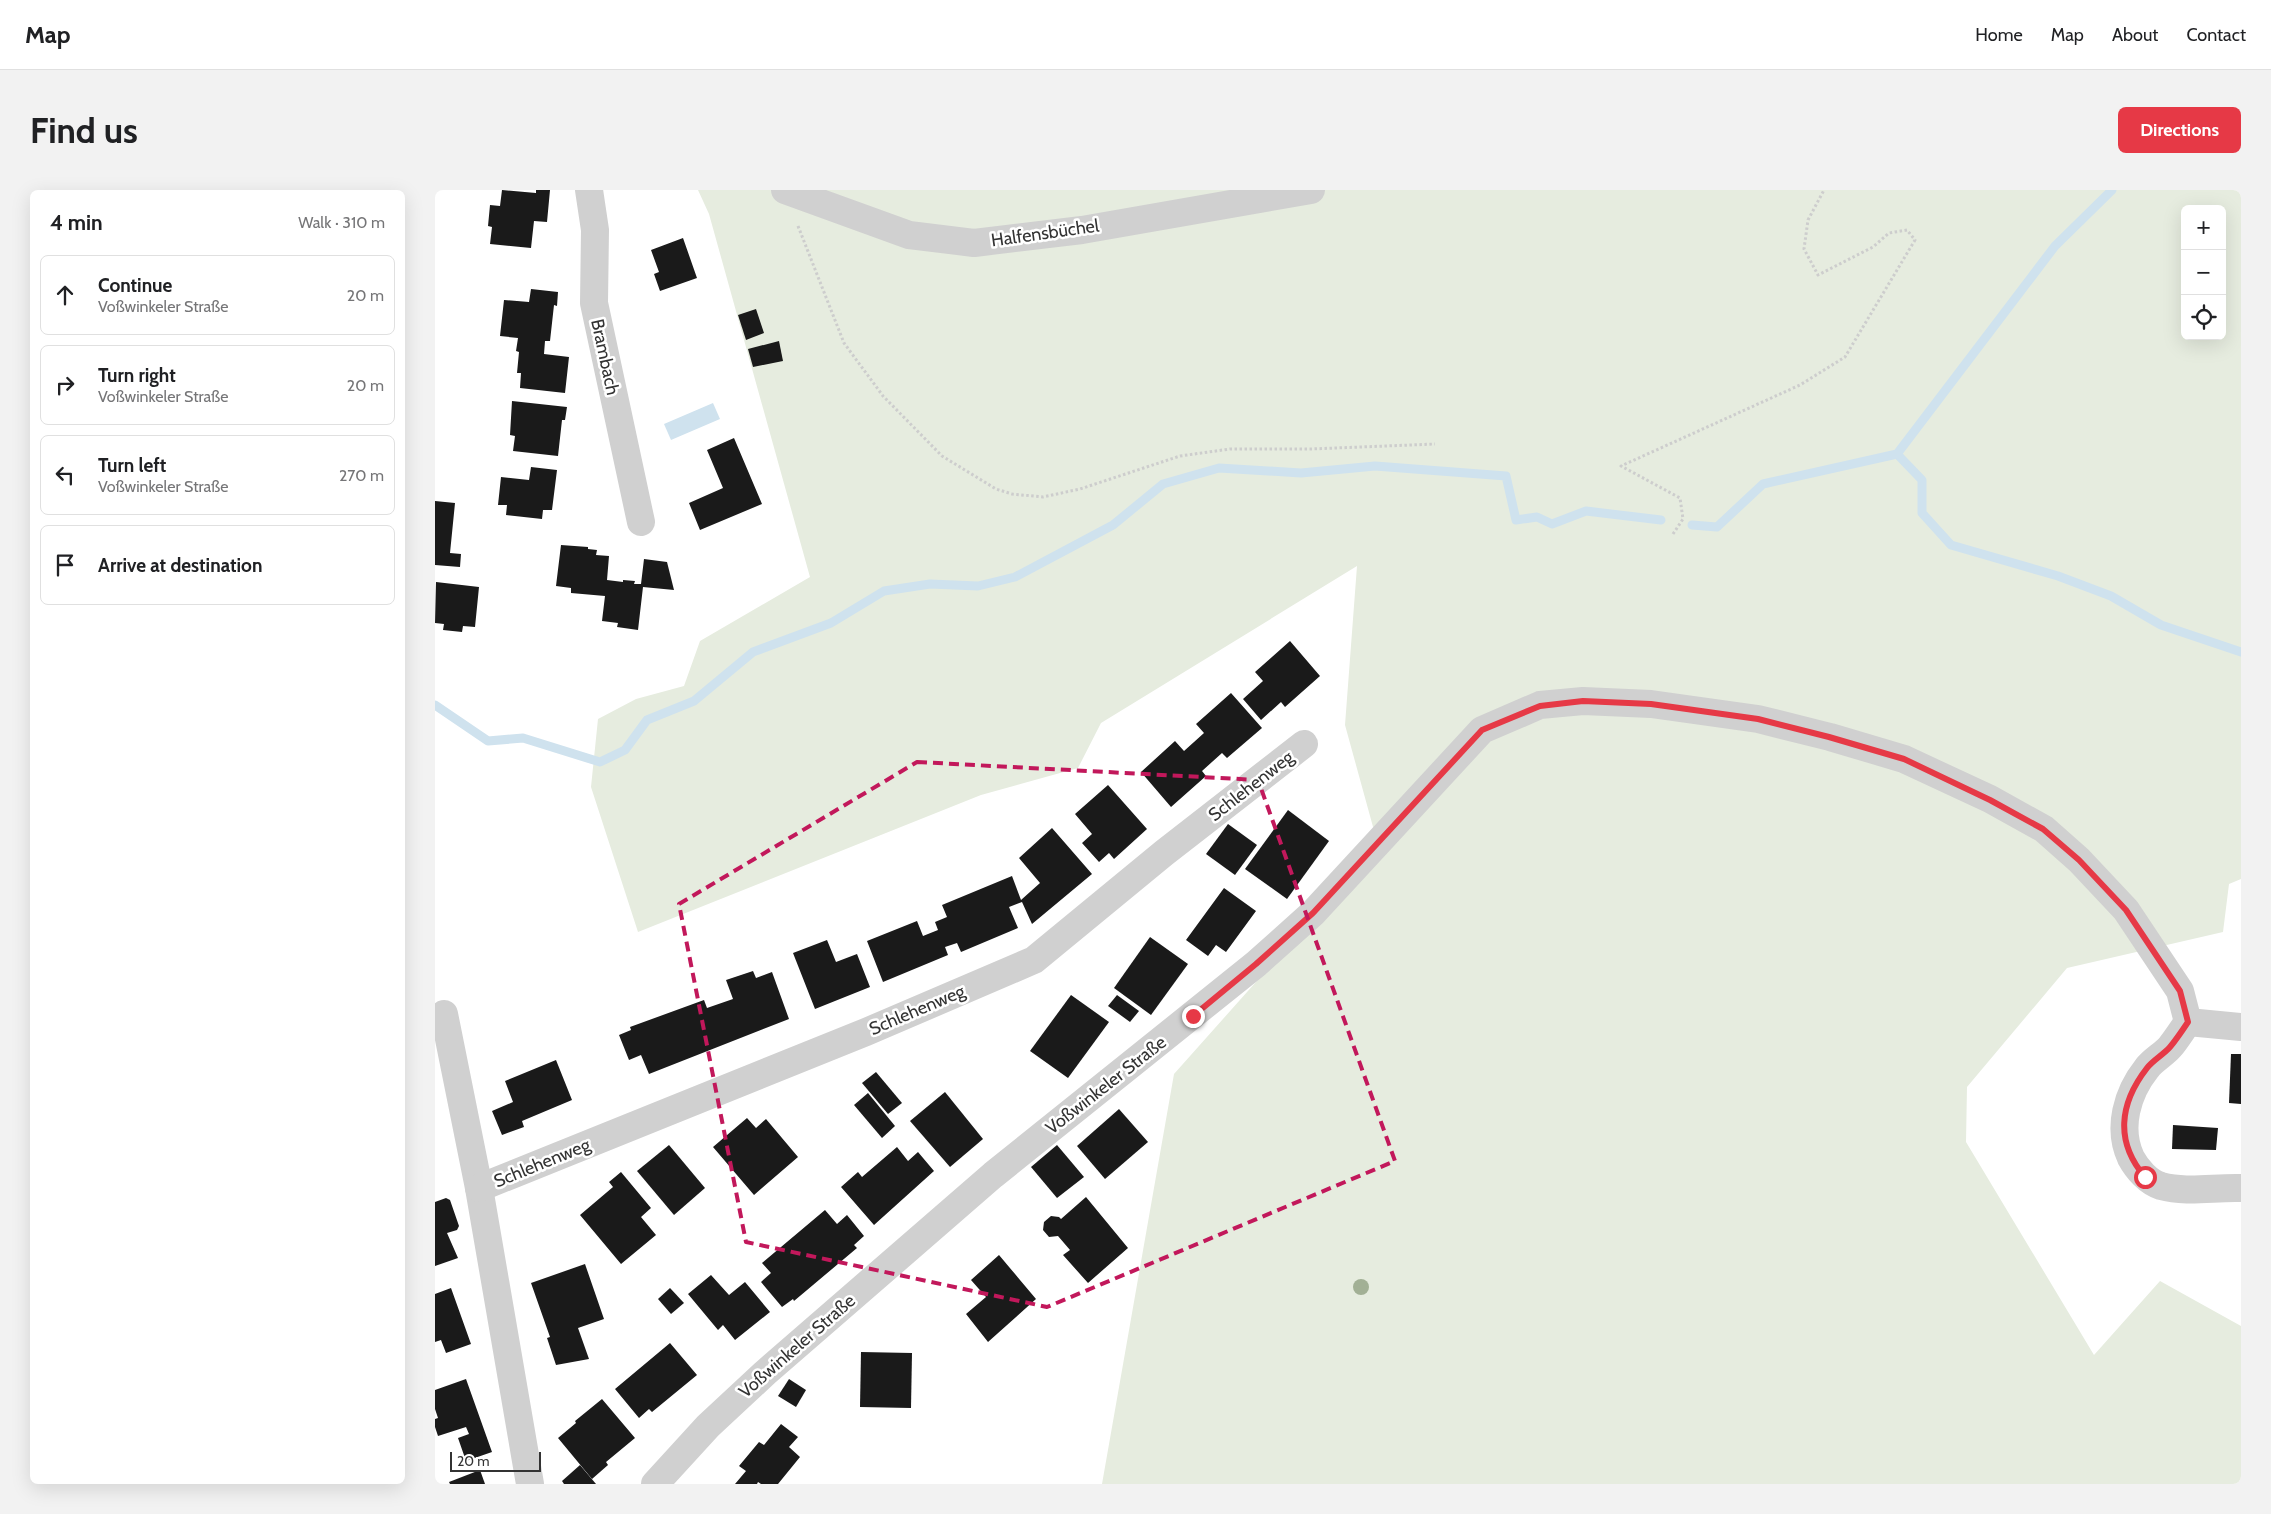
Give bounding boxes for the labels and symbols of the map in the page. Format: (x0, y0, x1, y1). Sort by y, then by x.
street label: Halfensbüchel (990, 214, 1101, 251)
street label: Brambach (586, 317, 624, 397)
street label: Schlehenweg (1204, 745, 1299, 826)
street label: Schlehenweg (866, 980, 969, 1040)
route end (1182, 1005, 1205, 1028)
street label: Voßwinkeler Straße (1041, 1031, 1171, 1139)
street label: Schlehenweg (491, 1133, 594, 1192)
route start (2134, 1166, 2157, 1189)
street label: Voßwinkeler Straße (734, 1290, 860, 1402)
scale bar (450, 1449, 541, 1472)

